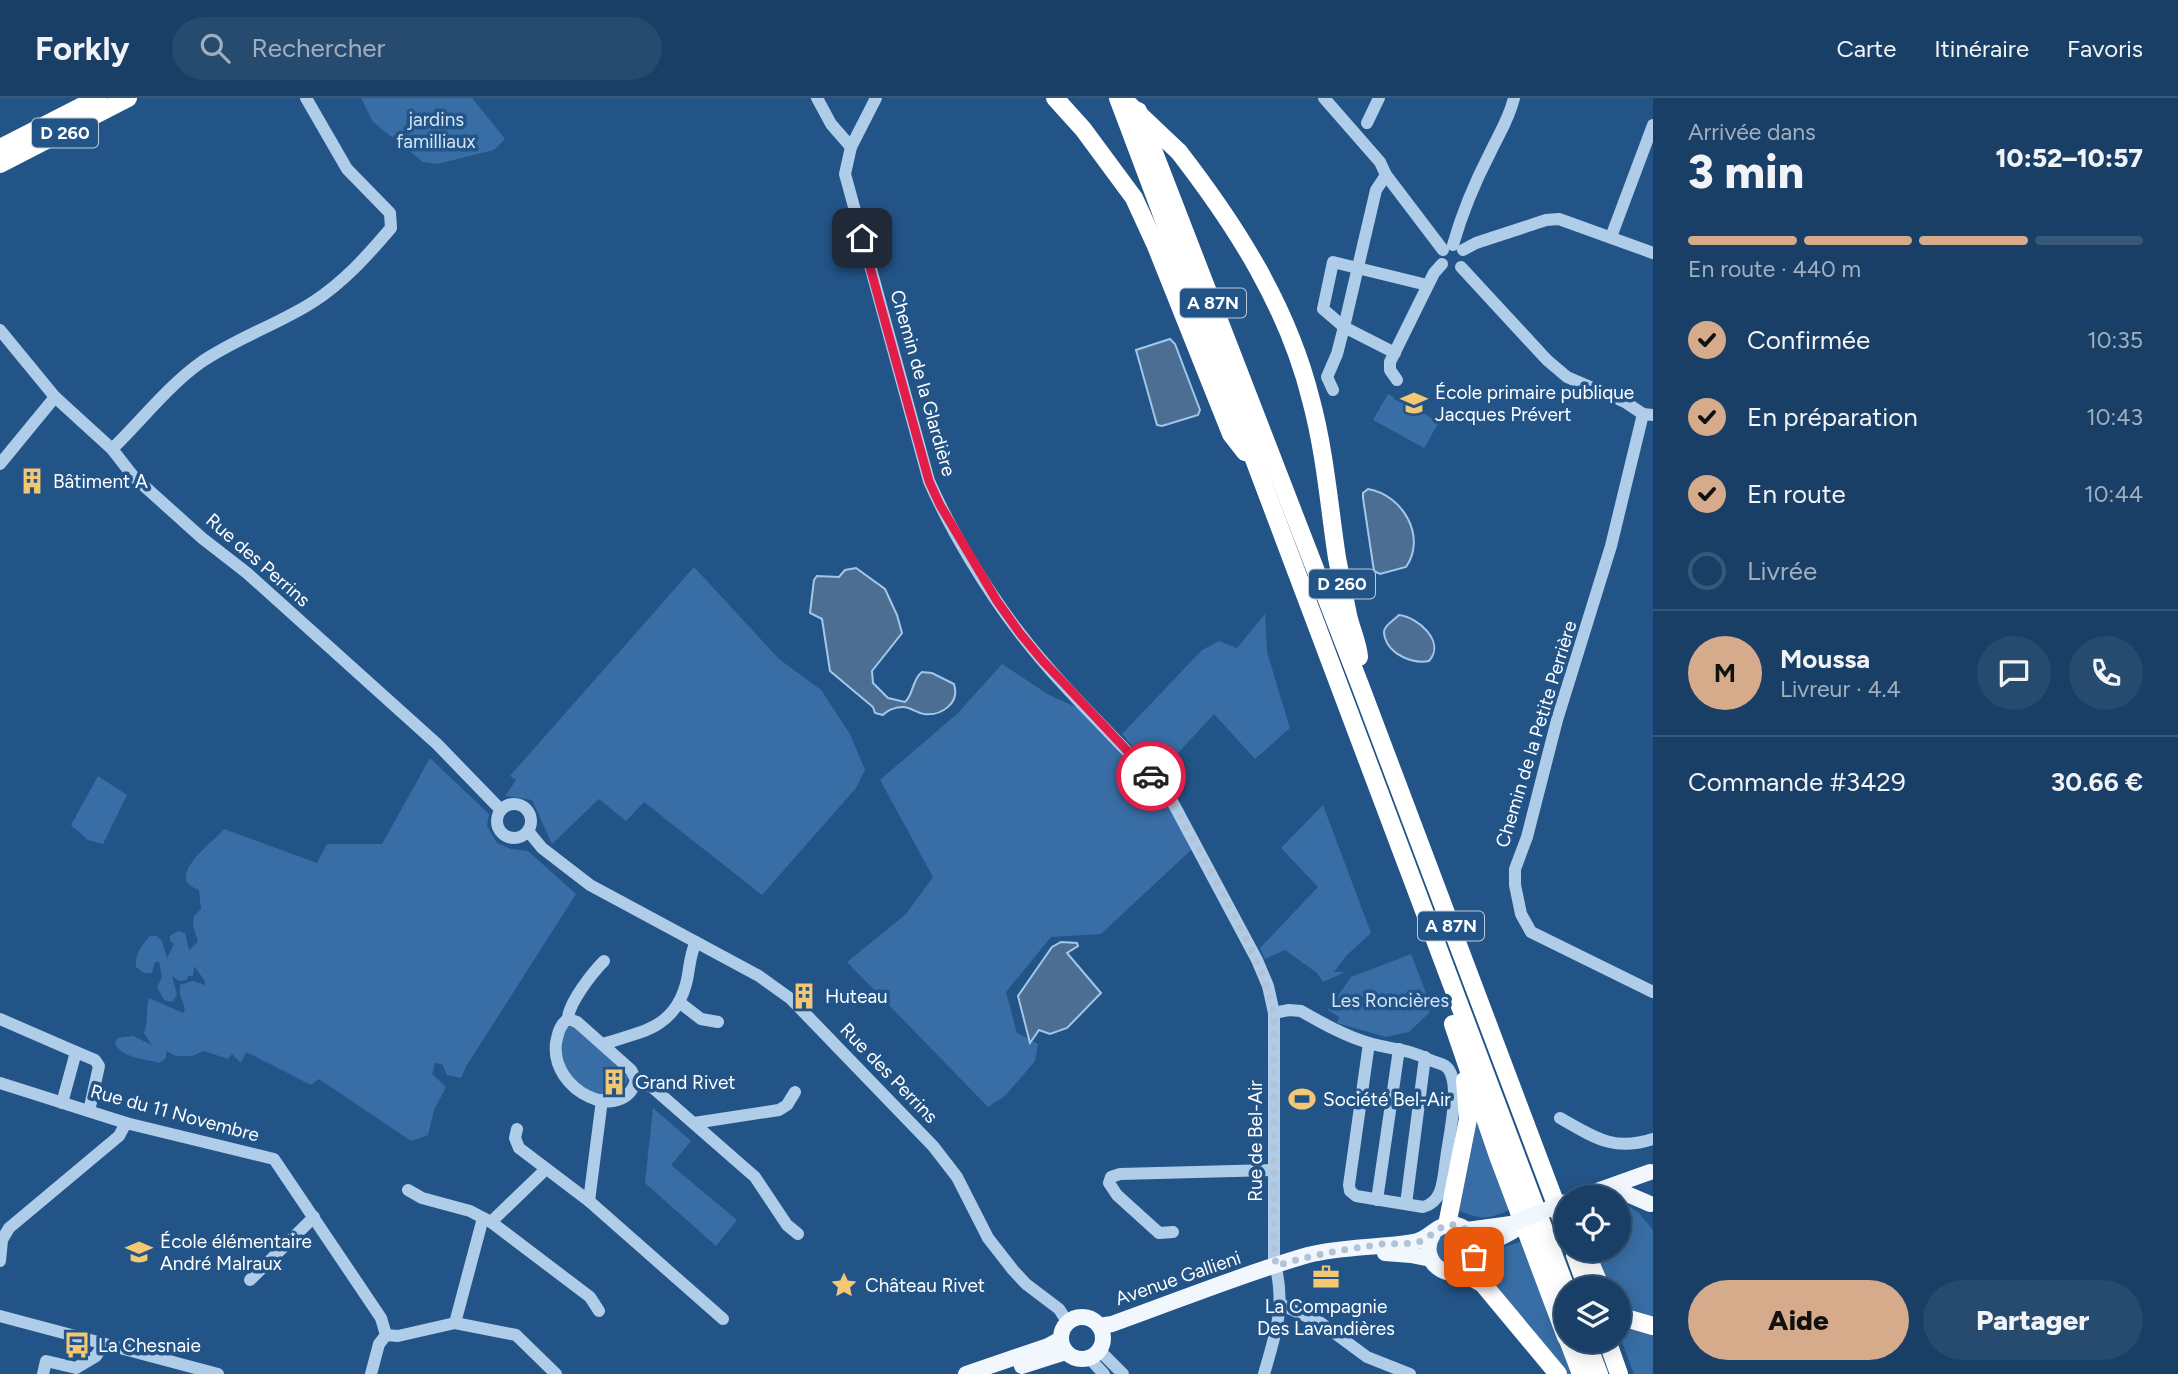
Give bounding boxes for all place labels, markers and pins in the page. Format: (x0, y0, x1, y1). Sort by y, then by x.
pin (832, 208, 892, 268)
place label: École primaire publique Jacques Prévert (1435, 381, 1634, 426)
school or university icon: École primaire publique Jacques Prévert (1399, 388, 1429, 418)
building icon: Bâtiment A (17, 466, 47, 496)
place label: Bâtiment A (53, 470, 148, 493)
building icon: Huteau (789, 981, 819, 1011)
place label: Huteau (825, 985, 888, 1008)
building icon: Grand Rivet (599, 1067, 629, 1097)
place label: Grand Rivet (635, 1071, 736, 1094)
sports icon: Société Bel-Air (1287, 1084, 1317, 1114)
place label: Société Bel-Air (1323, 1088, 1451, 1111)
pin (1444, 1227, 1504, 1287)
place label: École élémentaire André Malraux (160, 1230, 312, 1275)
school or university icon: École élémentaire André Malraux (124, 1237, 154, 1267)
office icon: La Compagnie Des Lavandières (1311, 1262, 1341, 1292)
place icon: Château Rivet (829, 1270, 859, 1300)
place label: Château Rivet (865, 1274, 985, 1297)
place label: La Compagnie Des Lavandières (1257, 1295, 1395, 1340)
bus stop icon: La Chesnaie (62, 1330, 92, 1360)
place label: La Chesnaie (98, 1334, 201, 1357)

